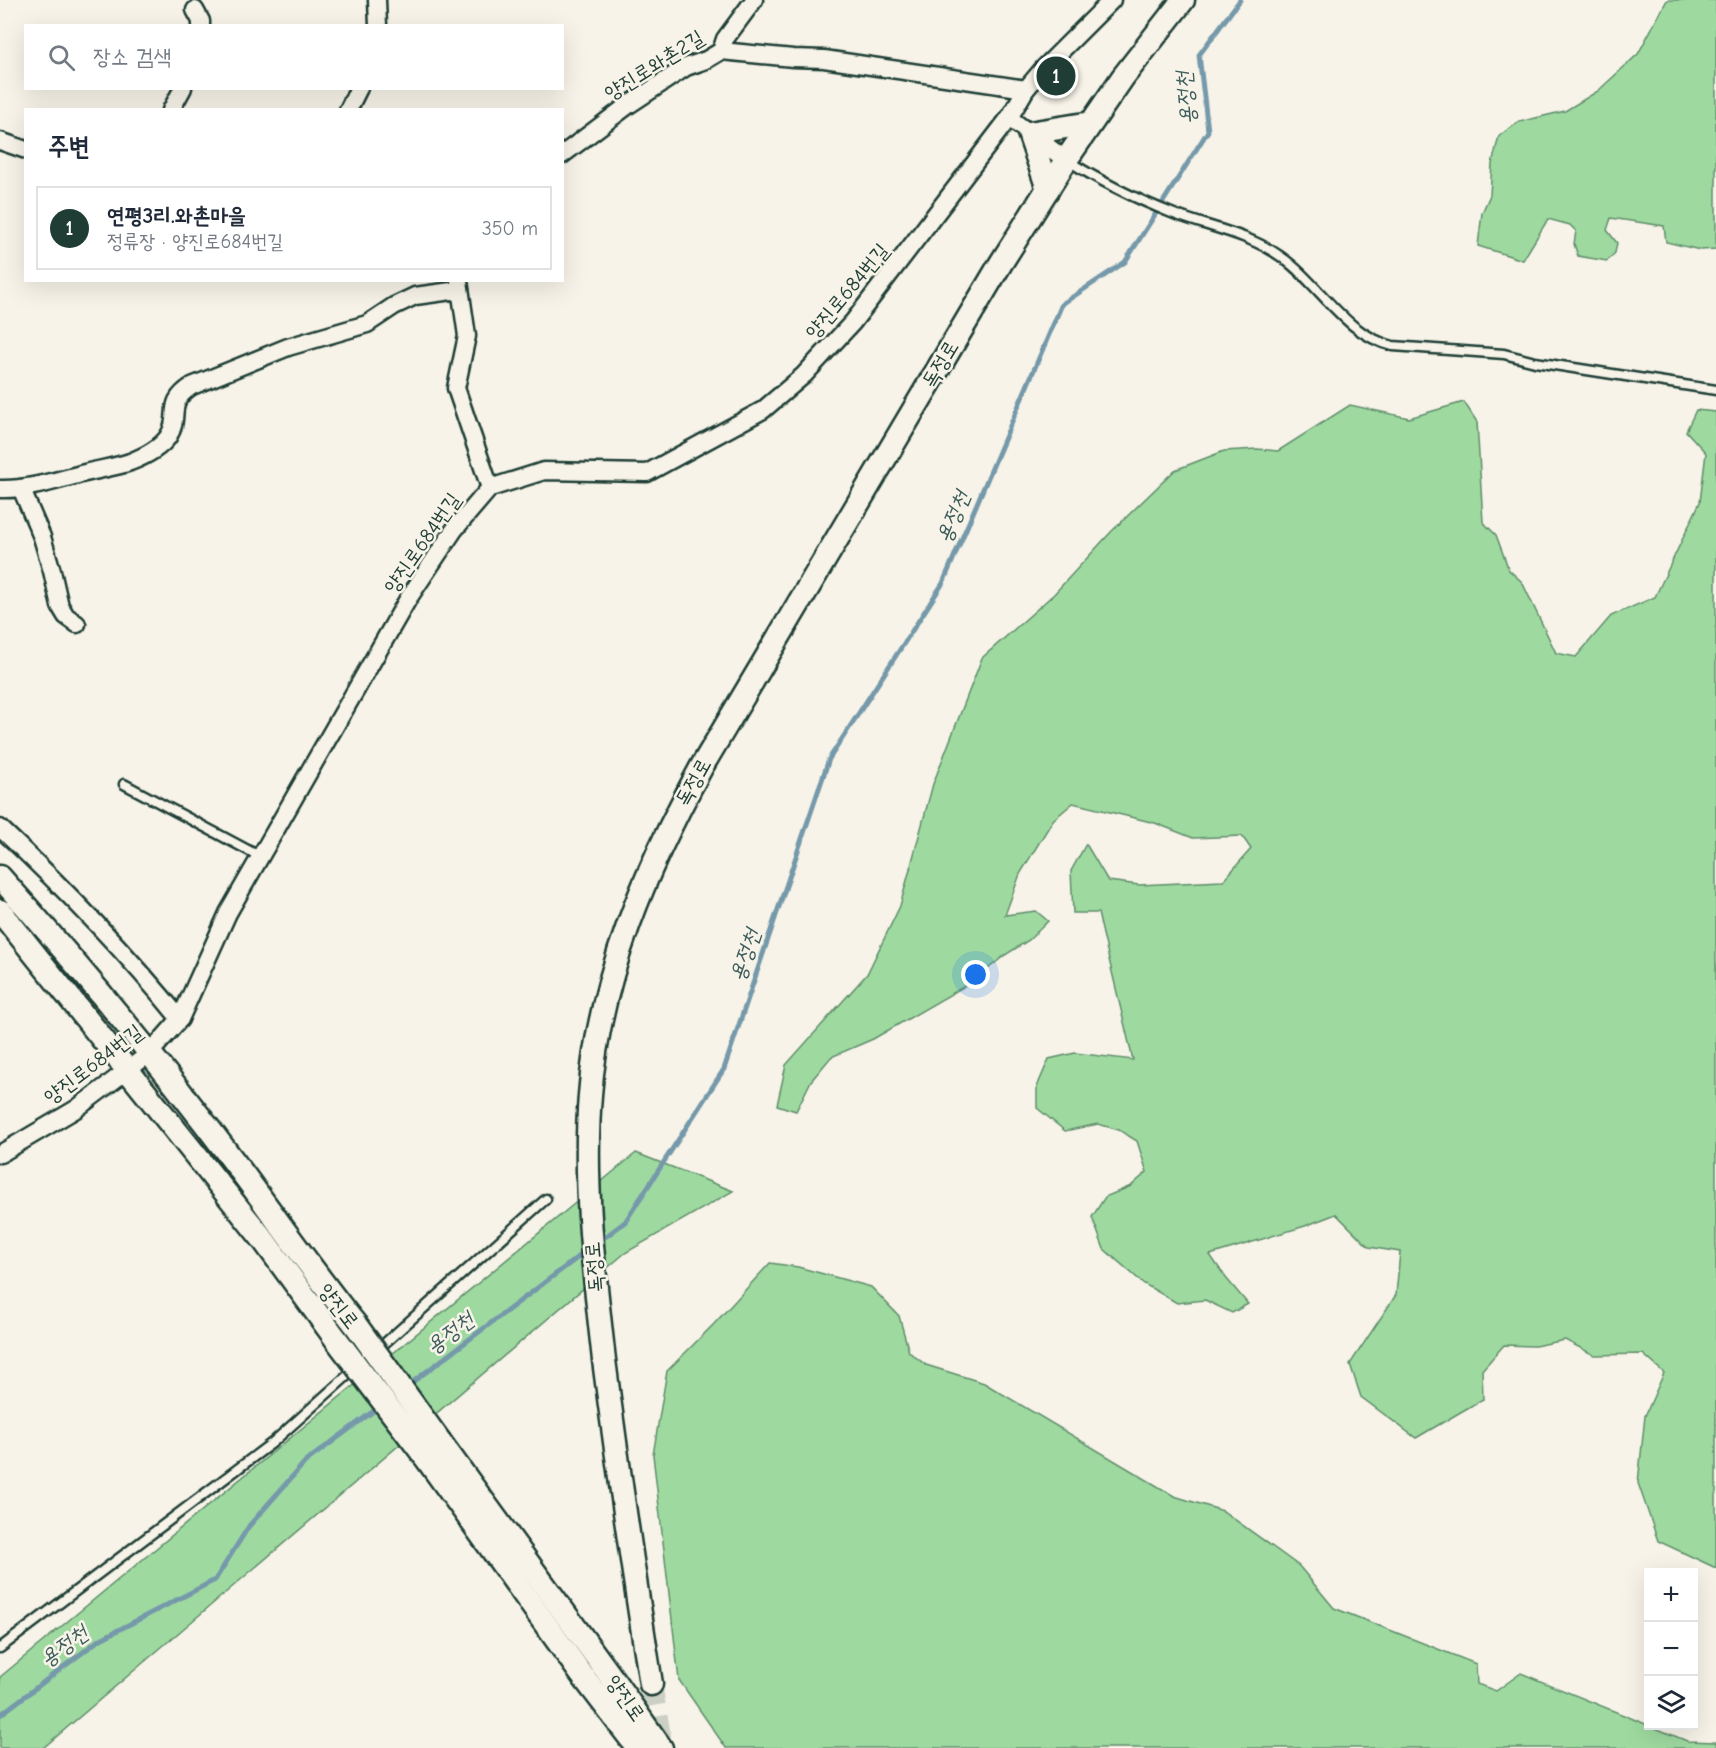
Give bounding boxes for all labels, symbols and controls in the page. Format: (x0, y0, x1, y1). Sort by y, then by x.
search box (24, 24, 564, 90)
street label: 양진로와촌2길 (600, 25, 708, 105)
icon: search (45, 41, 78, 74)
text: 장소 검색 (93, 44, 171, 70)
pin: 1 (1036, 54, 1076, 98)
water label: 용정천 (1171, 68, 1201, 126)
text: 주변 (48, 132, 90, 162)
text: 연평3리.와촌마을 (107, 203, 246, 229)
text: 1 (66, 217, 73, 240)
text: 350 m (482, 217, 538, 240)
text: 정류장 · 양진로684번길 (107, 230, 283, 253)
street label: 양진로684번길 (800, 238, 894, 343)
street label: 독정로 (917, 336, 963, 392)
water label: 용정천 (931, 485, 976, 547)
street label: 양진로684번길 (379, 488, 465, 598)
street label: 독정로 (670, 754, 716, 810)
water label: 용정천 (724, 923, 767, 984)
your location (961, 960, 990, 989)
street label: 양진로684번길 (39, 1019, 147, 1109)
street label: 독정로 (580, 1241, 608, 1293)
street label: 양진로 (314, 1279, 364, 1333)
water label: 용정천 (421, 1305, 481, 1359)
map controls (1644, 1568, 1698, 1730)
button: + (1644, 1568, 1698, 1622)
water label: 용정천 (35, 1619, 95, 1672)
button: − (1644, 1622, 1698, 1676)
street label: 양진로 (602, 1670, 650, 1726)
button: layers (1644, 1676, 1698, 1730)

